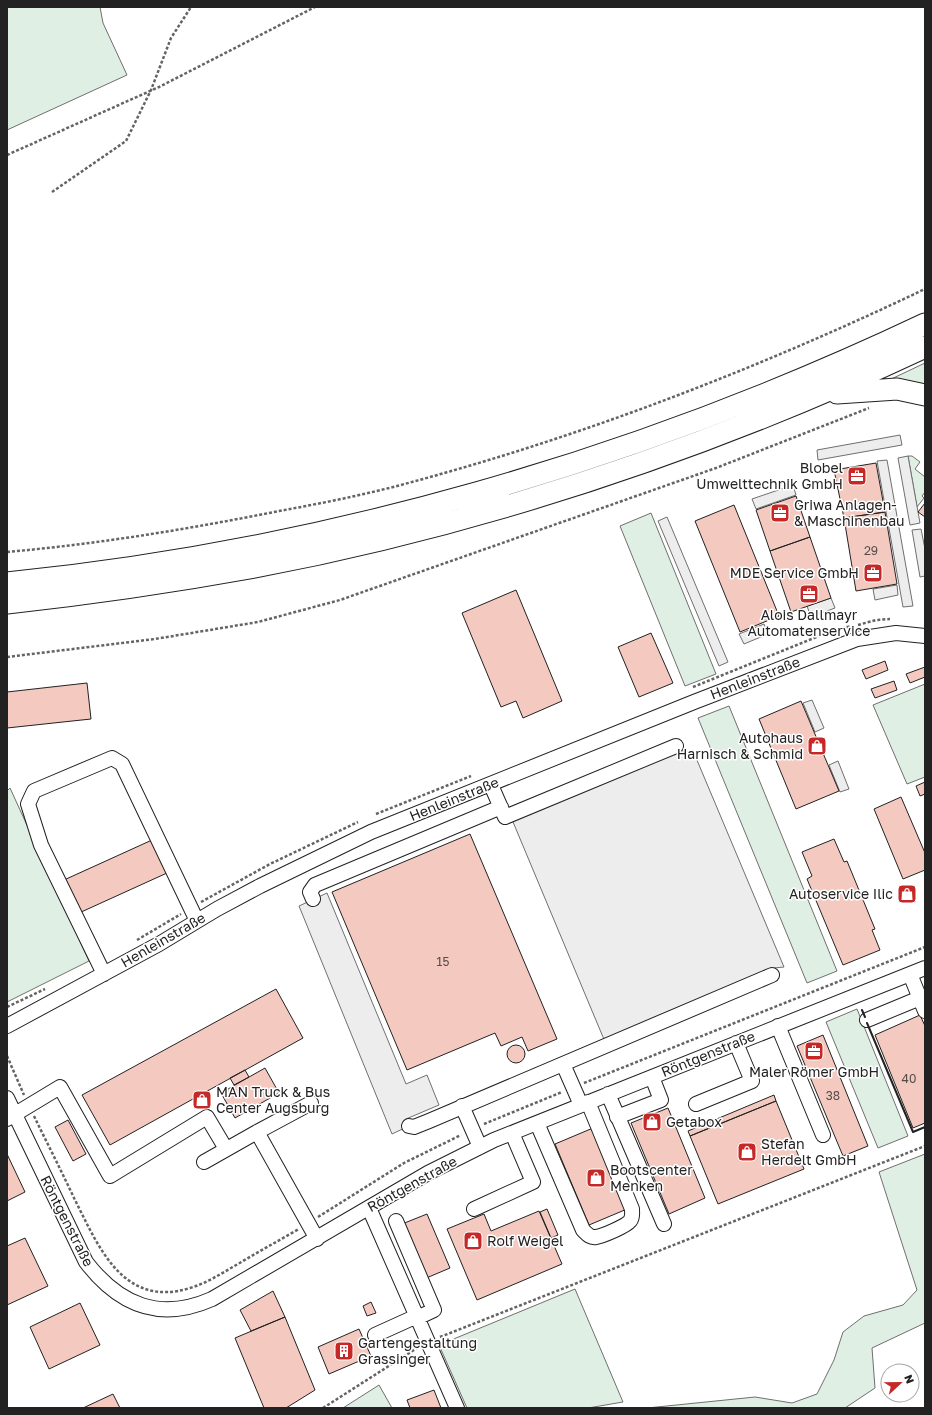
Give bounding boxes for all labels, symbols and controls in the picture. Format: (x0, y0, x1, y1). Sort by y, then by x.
place label: Blobel Umwelttechnik GmbH (696, 459, 843, 492)
office icon: Blobel Umwelttechnik GmbH (846, 465, 868, 487)
place label: Griwa Anlagen- & Maschinenbau (794, 496, 905, 529)
office icon: Griwa Anlagen- & Maschinenbau (769, 502, 791, 524)
house number: 29 (864, 543, 878, 558)
office icon: MDE Service GmbH (862, 562, 884, 584)
place label: MDE Service GmbH (730, 564, 859, 581)
office icon: Alois Dallmayr Automatenservice (798, 583, 820, 605)
place label: Alois Dallmayr Automatenservice (748, 606, 870, 639)
street label: Henleinstraße (708, 653, 802, 702)
place label: Autohaus Harnisch & Schmid (677, 729, 803, 762)
shop icon: Autohaus Harnisch & Schmid (806, 735, 828, 757)
street label: Henleinstraße (407, 773, 501, 824)
shop icon: Autoservice Ilic (896, 883, 918, 905)
place label: Autoservice Ilic (789, 885, 893, 902)
street label: Henleinstraße (117, 909, 208, 971)
house number: 15 (437, 954, 449, 969)
street label: Röntgenstraße (658, 1027, 757, 1080)
office icon: Maler Römer GmbH (803, 1040, 825, 1062)
place label: Maler Römer GmbH (749, 1063, 879, 1080)
house number: 40 (902, 1071, 916, 1086)
place label: MAN Truck & Bus Center Augsburg (216, 1083, 330, 1116)
house number: 38 (826, 1088, 840, 1103)
shop icon: MAN Truck & Bus Center Augsburg (191, 1089, 213, 1111)
shop icon: Getabox (641, 1111, 663, 1133)
place label: Getabox (666, 1113, 722, 1130)
place label: Stefan Herdelt GmbH (761, 1135, 857, 1168)
shop icon: Stefan Herdelt GmbH (736, 1141, 758, 1163)
street label: Röntgenstraße (364, 1152, 459, 1215)
place label: Bootscenter Menken (610, 1161, 693, 1194)
shop icon: Bootscenter Menken (585, 1167, 607, 1189)
street label: Röntgenstraße (37, 1173, 98, 1269)
shop icon: Rolf Weigel (462, 1230, 484, 1252)
place label: Rolf Weigel (487, 1232, 564, 1249)
place label: Gartengestaltung Grassinger (358, 1334, 477, 1367)
building icon: Gartengestaltung Grassinger (333, 1340, 355, 1362)
north arrow (880, 1363, 920, 1403)
text: N (902, 1373, 917, 1385)

